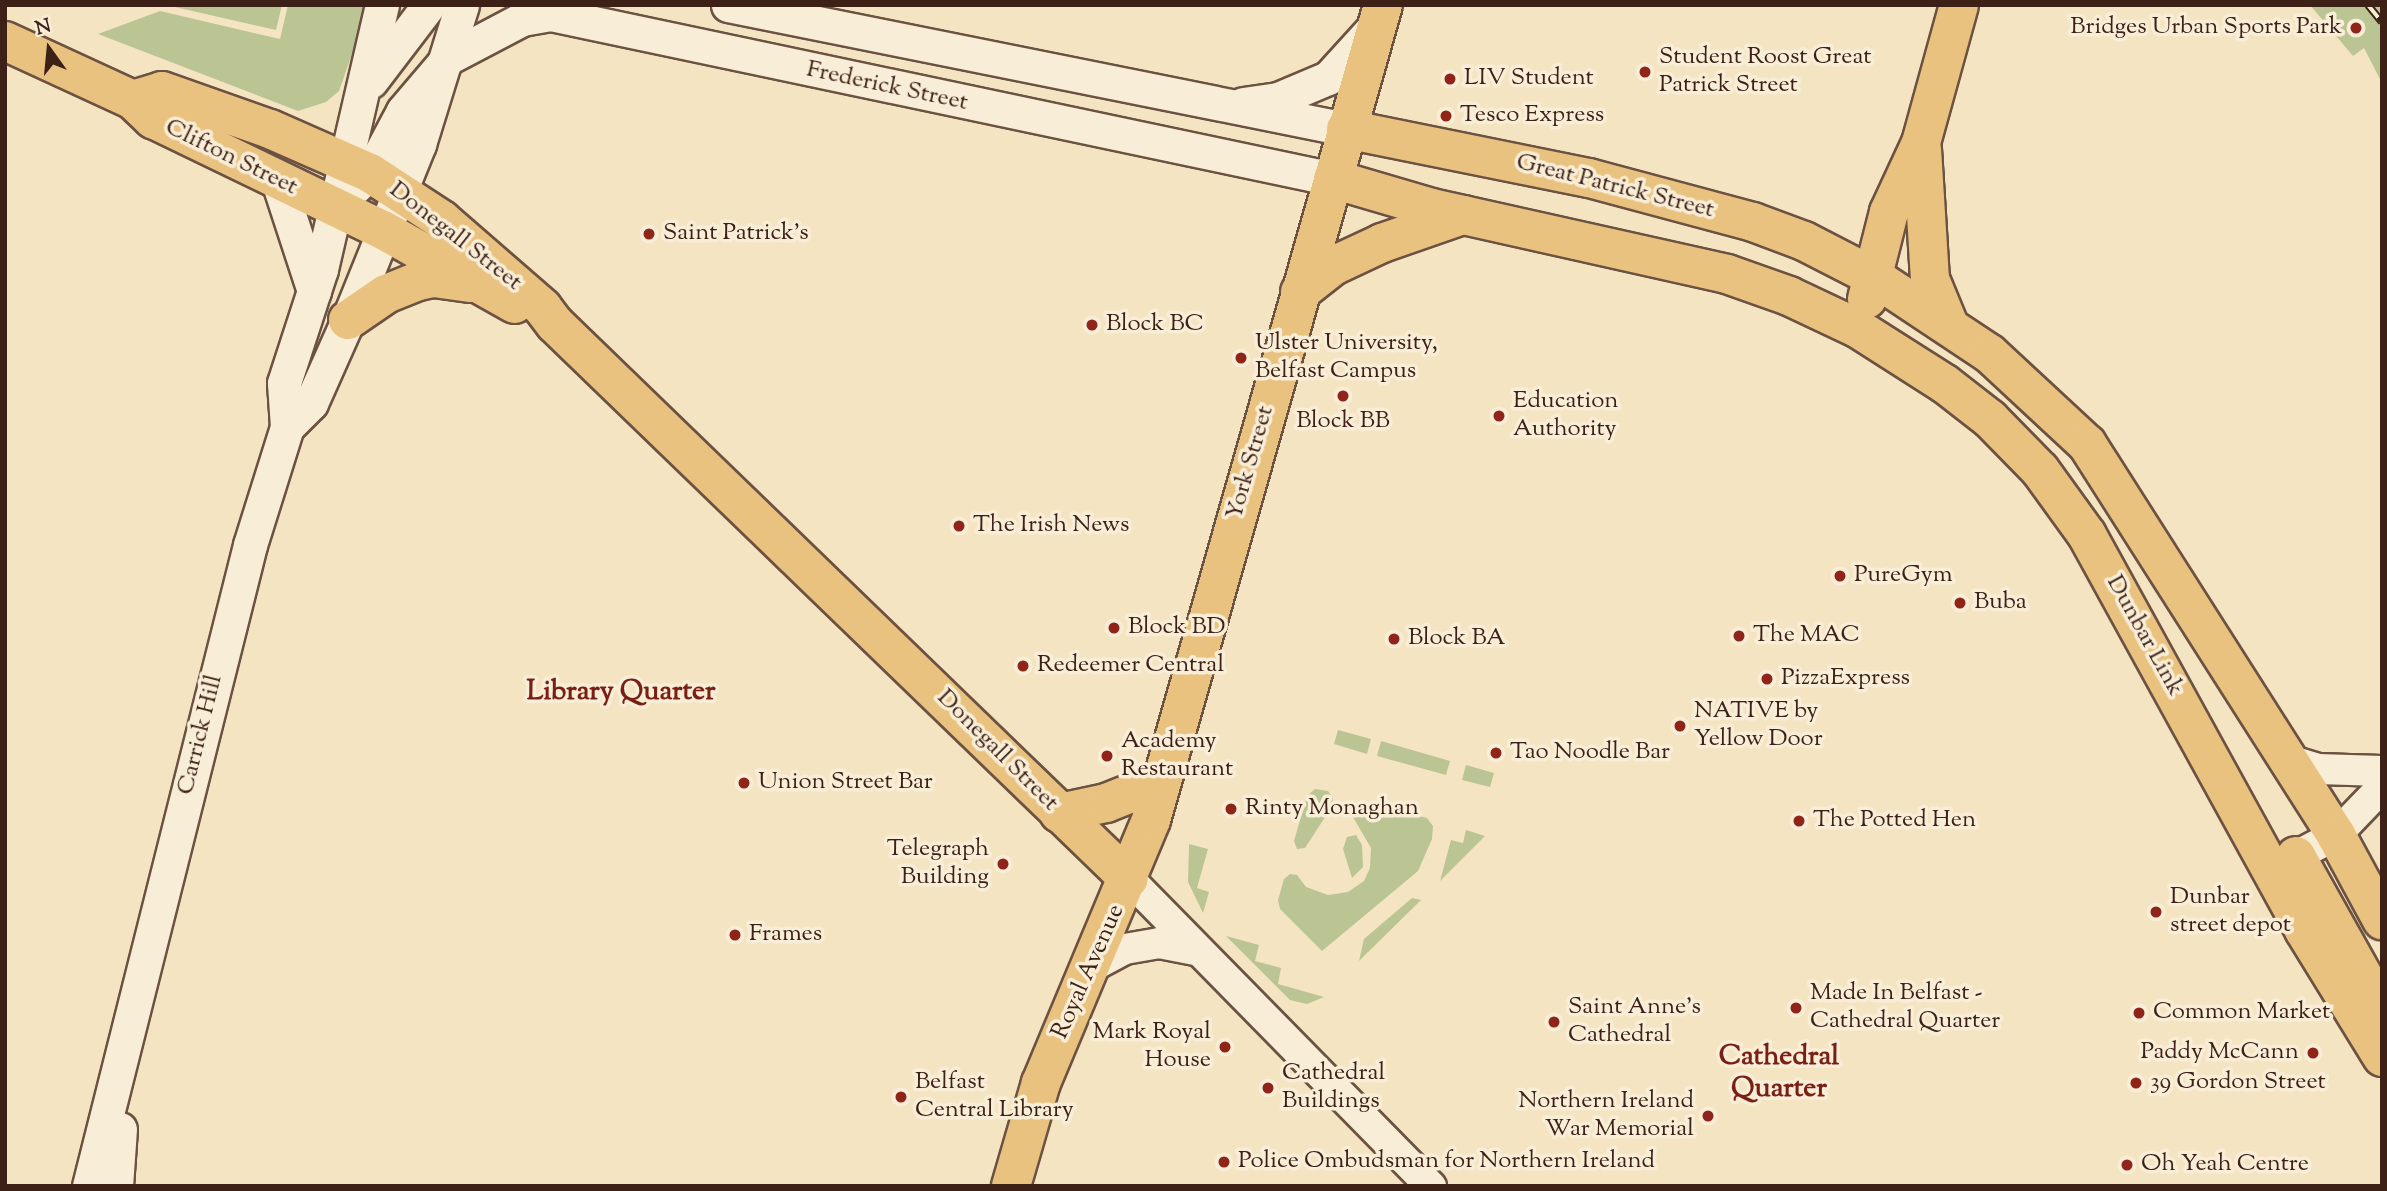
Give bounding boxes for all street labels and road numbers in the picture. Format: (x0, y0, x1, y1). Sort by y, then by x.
street label: Frederick Street (804, 56, 970, 118)
street label: Clifton Street (160, 114, 302, 202)
street label: Great Patrick Street (1513, 148, 1717, 226)
street label: Donegall Street (383, 176, 527, 298)
street label: York Street (1221, 403, 1281, 523)
street label: Dunbar Link (2099, 571, 2189, 701)
street label: Carrick Hill (172, 672, 230, 798)
street label: Donegall Street (930, 684, 1064, 818)
street label: Royal Avenue (1047, 900, 1131, 1044)

